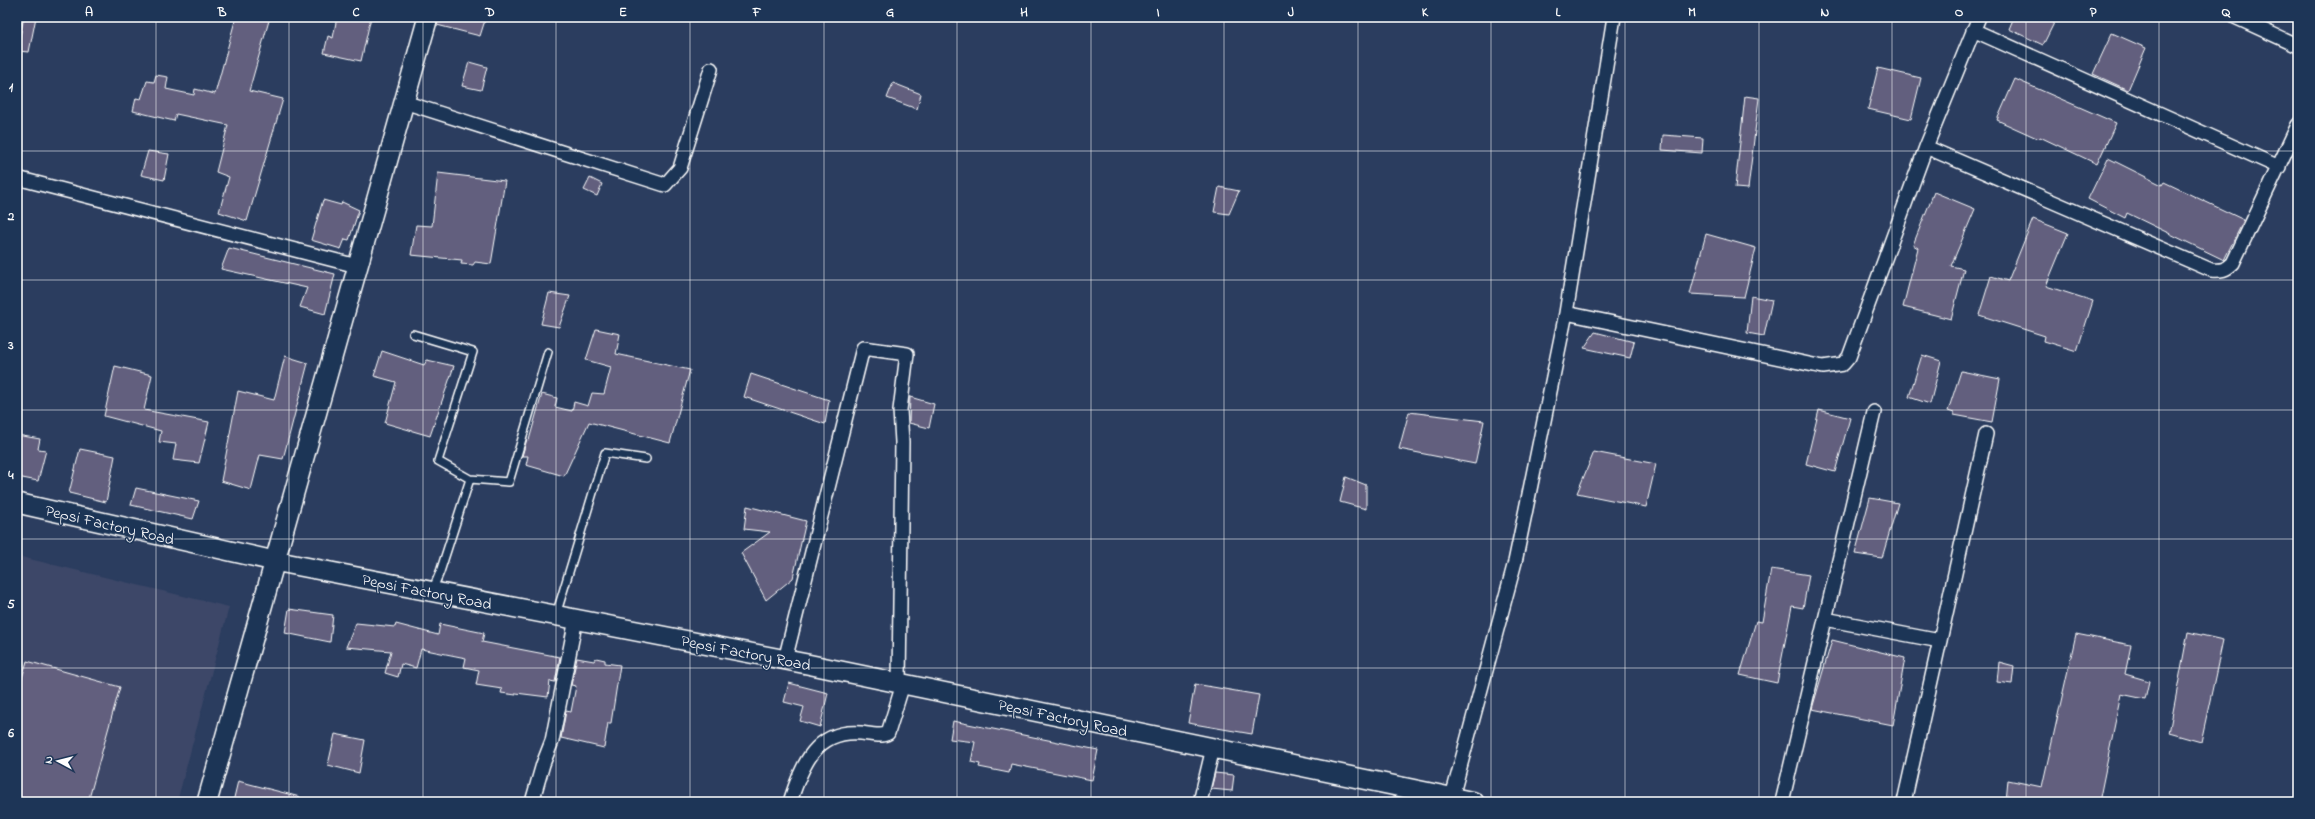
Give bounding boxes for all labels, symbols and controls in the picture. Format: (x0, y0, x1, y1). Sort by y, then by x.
text: A (85, 3, 93, 22)
text: B (217, 3, 227, 22)
text: C (352, 3, 360, 22)
text: D (484, 3, 495, 22)
text: E (619, 3, 627, 22)
text: F (752, 3, 762, 22)
text: G (886, 3, 894, 22)
text: H (1020, 3, 1028, 22)
text: I (1156, 3, 1160, 22)
text: J (1288, 3, 1294, 22)
text: K (1422, 3, 1429, 22)
text: L (1556, 3, 1562, 22)
text: M (1688, 3, 1696, 22)
text: N (1821, 3, 1830, 22)
text: O (1955, 3, 1964, 22)
text: P (2090, 3, 2097, 22)
text: Q (2222, 3, 2231, 22)
text: 1 (9, 78, 14, 97)
text: 2 (7, 207, 15, 226)
text: 3 (7, 336, 14, 355)
text: 4 (7, 466, 14, 485)
street label: Pepsi Factory Road (43, 499, 176, 552)
street label: Pepsi Factory Road (360, 569, 494, 617)
text: 5 (7, 595, 15, 614)
street label: Pepsi Factory Road (679, 630, 813, 678)
street label: Pepsi Factory Road (996, 694, 1129, 744)
text: 6 (7, 724, 14, 743)
north arrow (38, 741, 78, 781)
text: N (41, 755, 57, 765)

